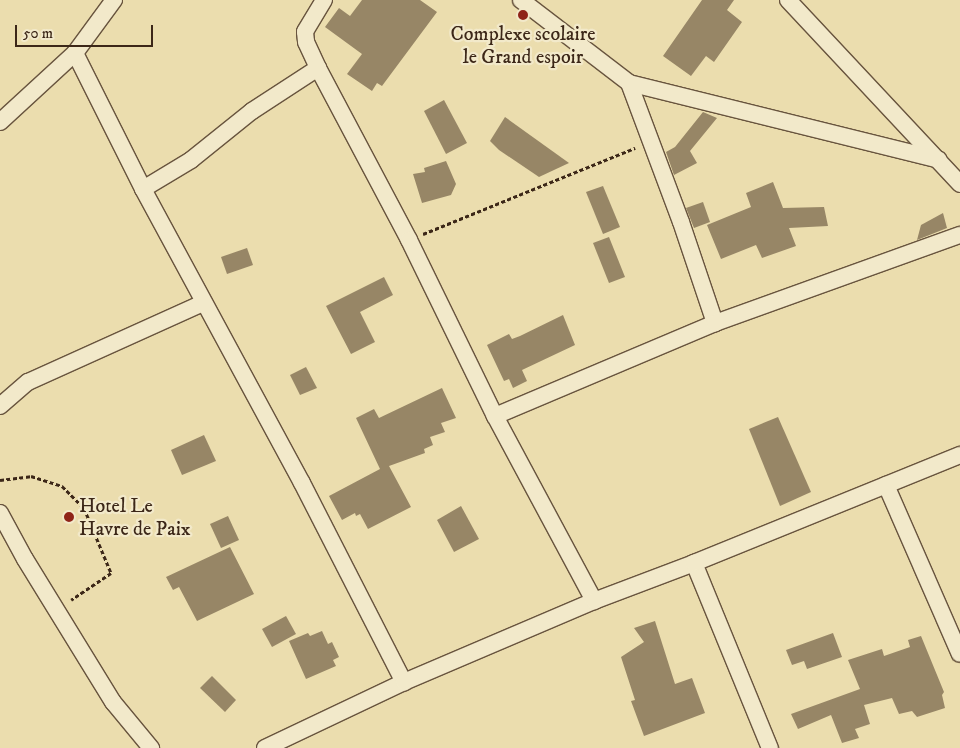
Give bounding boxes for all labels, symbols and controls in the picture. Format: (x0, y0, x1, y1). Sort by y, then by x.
marker: Complexe scolaire le Grand espoir (517, 9, 529, 21)
scale bar (18, 15, 155, 47)
place label: Complexe scolaire le Grand espoir (451, 23, 595, 70)
text: 50 m (23, 24, 53, 43)
place label: Hotel Le Havre de Paix (79, 494, 191, 541)
marker: Hotel Le Havre de Paix (63, 511, 75, 523)

